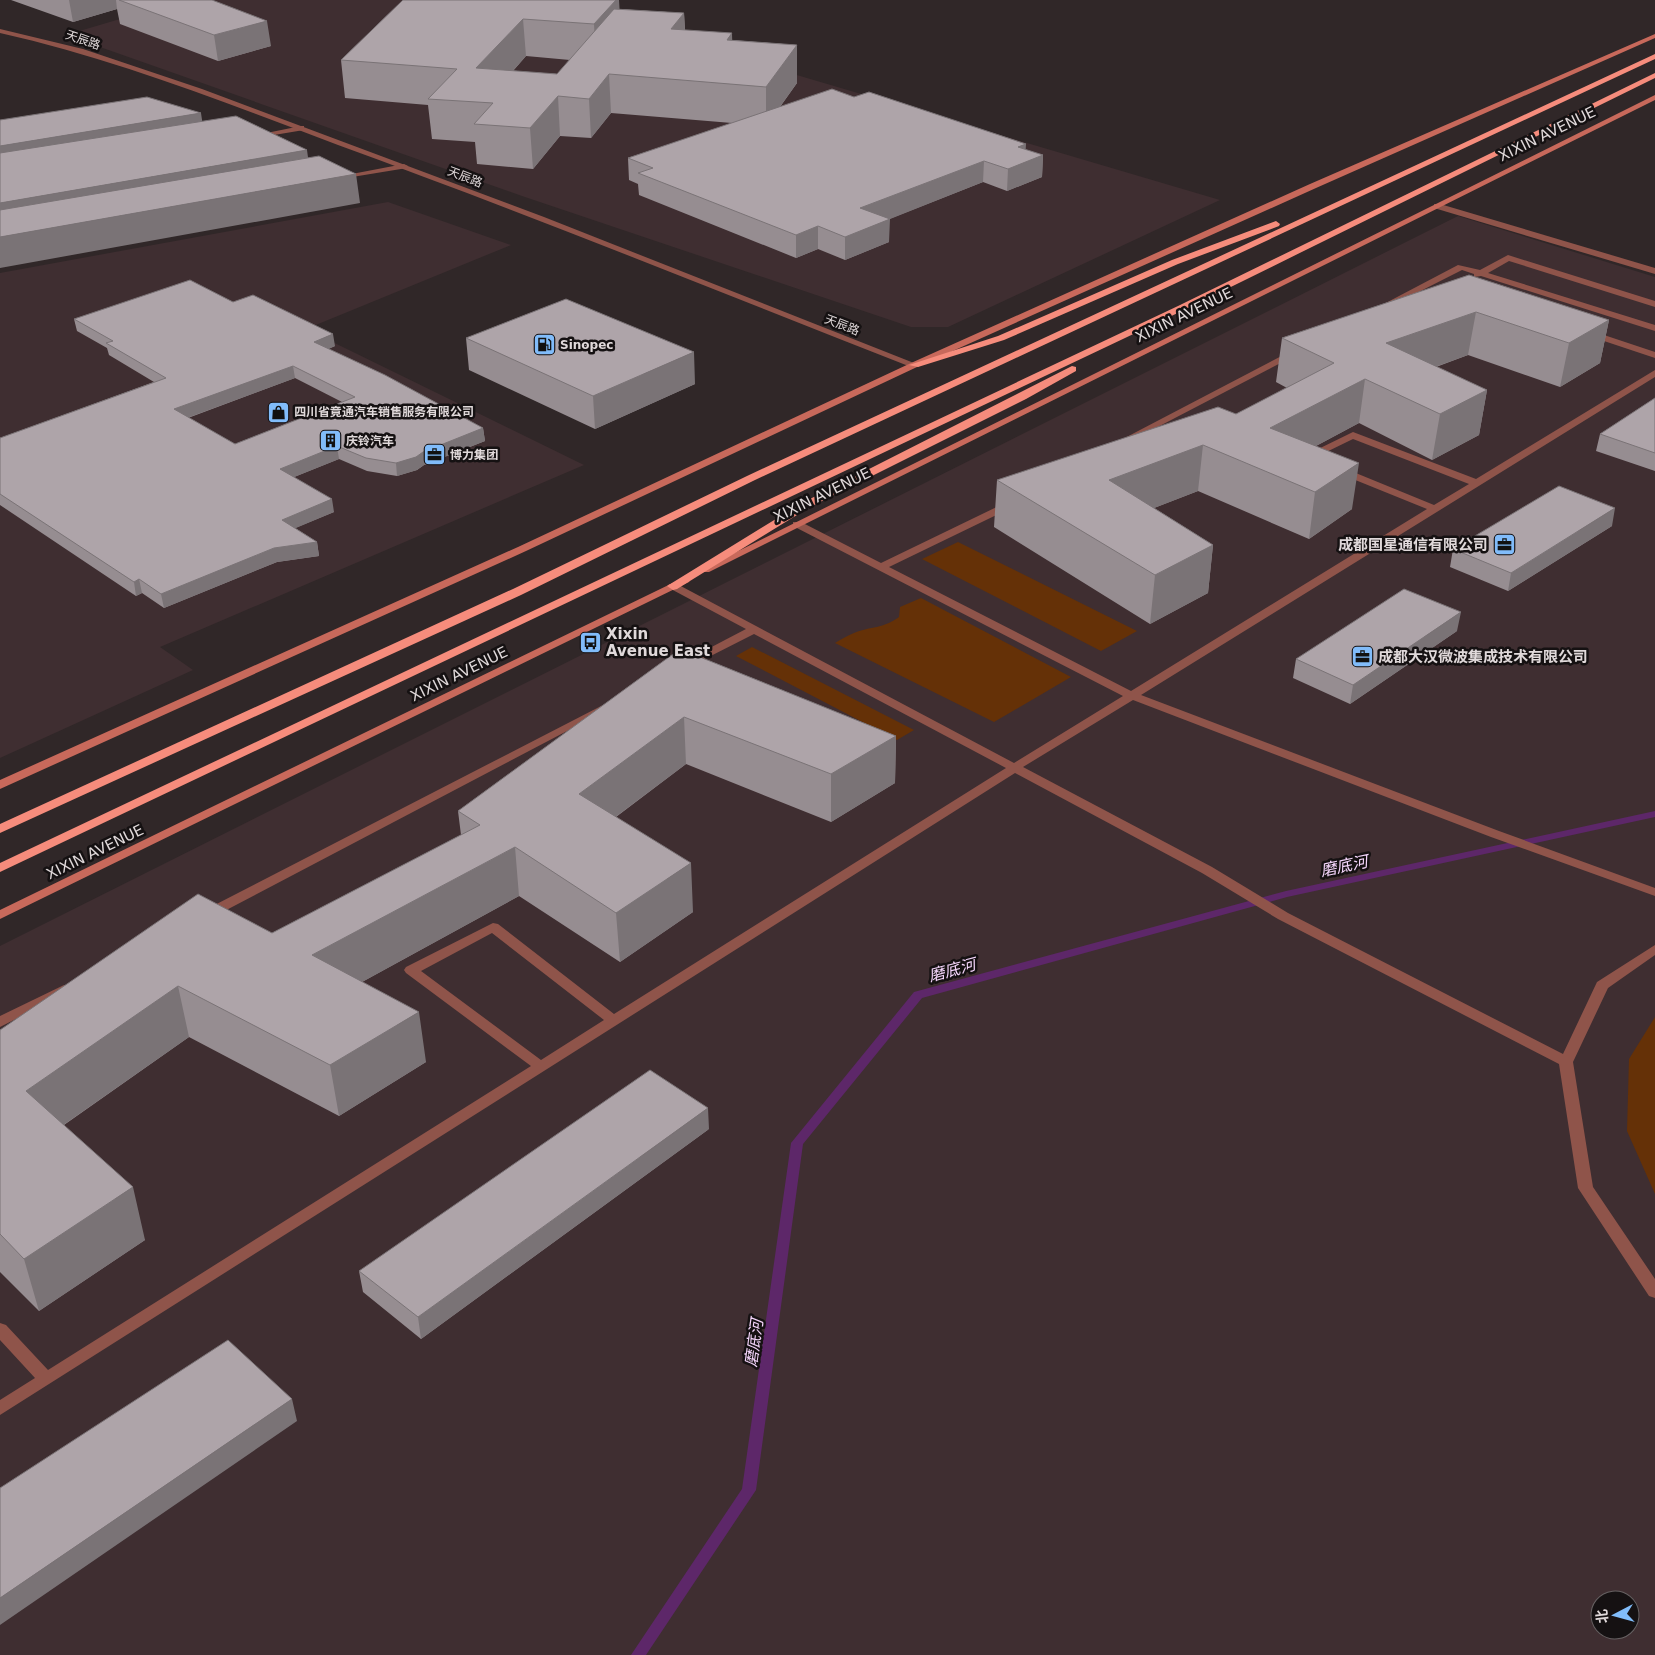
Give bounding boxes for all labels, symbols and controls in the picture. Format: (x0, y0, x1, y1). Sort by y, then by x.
street label: 天辰路 (64, 28, 102, 52)
street label: XIXIN AVENUE (1495, 103, 1599, 165)
street label: 天辰路 (446, 164, 484, 190)
street label: XIXIN AVENUE (1132, 284, 1236, 346)
street label: 天辰路 (823, 312, 861, 338)
fuel station icon: Sinopec (532, 333, 556, 357)
place label: Sinopec (560, 338, 613, 352)
shop icon: 四川省竟通汽车销售服务有限公司 (266, 400, 290, 424)
place label: 四川省竟通汽车销售服务有限公司 (294, 405, 474, 419)
building icon: 庆铃汽车 (318, 429, 342, 453)
place label: 庆铃汽车 (346, 434, 394, 448)
office icon: 博力集团 (422, 443, 446, 467)
place label: 博力集团 (450, 448, 498, 462)
street label: XIXIN AVENUE (770, 464, 874, 526)
office icon: 成都国星通信有限公司 (1492, 533, 1516, 557)
place label: 成都国星通信有限公司 (1338, 536, 1488, 554)
place label: Xixin Avenue East (606, 625, 710, 660)
bus stop icon: Xixin Avenue East (578, 631, 602, 655)
street label: XIXIN AVENUE (407, 643, 511, 705)
office icon: 成都大汉微波集成技术有限公司 (1350, 645, 1374, 669)
place label: 成都大汉微波集成技术有限公司 (1378, 648, 1588, 666)
street label: XIXIN AVENUE (43, 821, 147, 883)
water label: 磨底河 (1319, 851, 1372, 880)
water label: 磨底河 (926, 954, 981, 985)
water label: 磨底河 (741, 1315, 767, 1368)
north arrow (1590, 1590, 1640, 1640)
text: 北 (1593, 1609, 1611, 1624)

